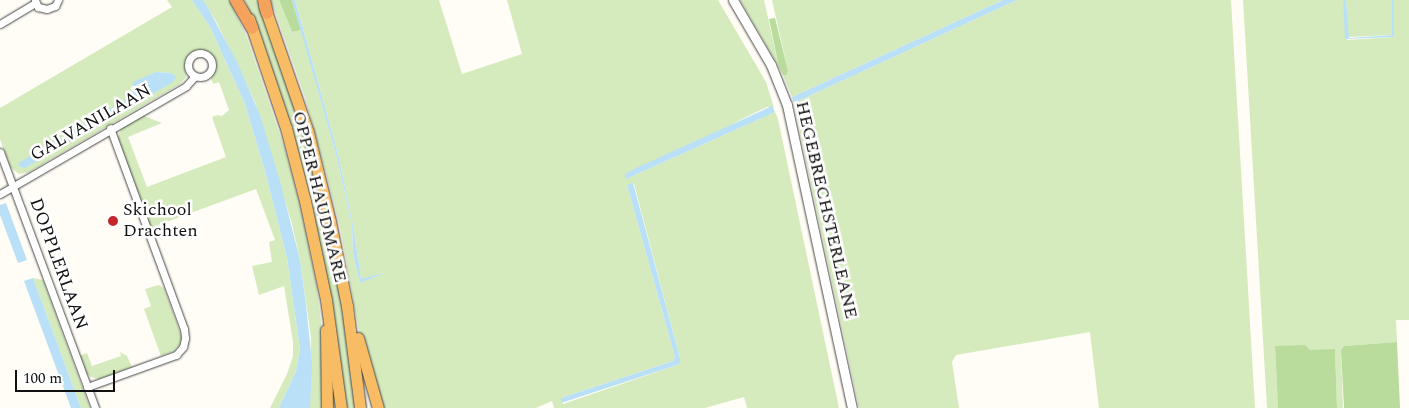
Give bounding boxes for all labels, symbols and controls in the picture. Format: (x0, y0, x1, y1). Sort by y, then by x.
street label: GALVANILAAN (27, 80, 155, 166)
street label: HEGEBRECHSTERLEANE (790, 99, 862, 321)
street label: OPPER HAUDMARE (287, 109, 351, 285)
street label: DOPPLERLAAN (24, 195, 92, 333)
place label: Skichool Drachten (123, 200, 198, 242)
marker: Skichool Drachten (107, 215, 119, 227)
scale bar (18, 360, 118, 392)
text: 100 m (23, 367, 62, 390)

